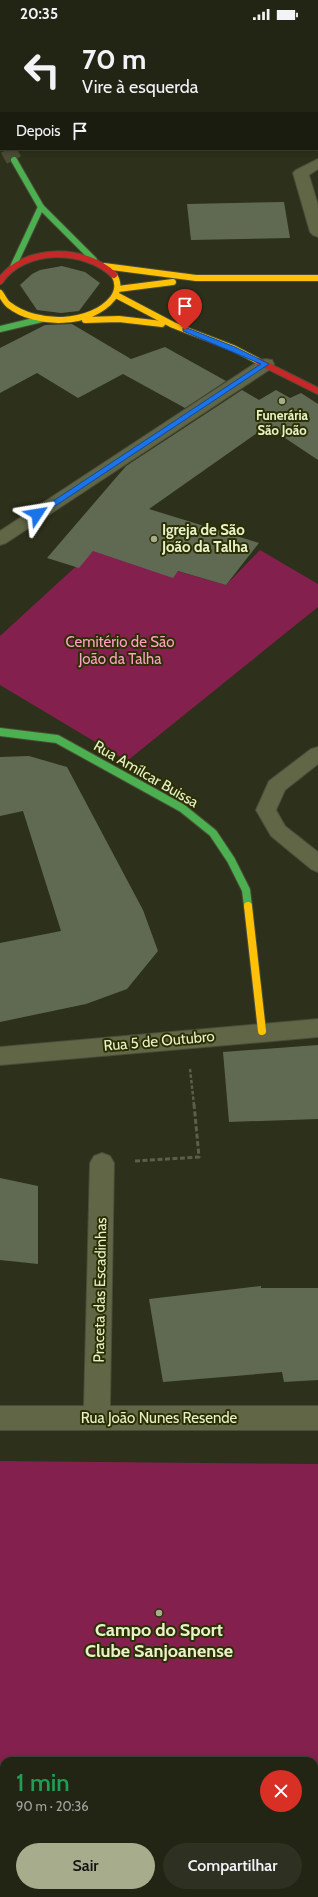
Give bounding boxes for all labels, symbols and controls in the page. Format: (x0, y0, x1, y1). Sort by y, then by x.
text: 20:35 (20, 5, 58, 23)
text: 70 m (82, 42, 146, 76)
icon: left (16, 44, 68, 96)
text: Vire à esquerda (82, 76, 198, 98)
icon: arrive (69, 120, 91, 142)
text: Depois (16, 122, 61, 140)
pin (168, 289, 202, 330)
icon: arrive (174, 295, 196, 317)
marker: Funerária São João (277, 396, 287, 406)
place label: Funerária São João (256, 407, 309, 438)
position arrow (16, 493, 58, 535)
place label: Igreja de São João da Talha (161, 521, 249, 556)
marker: Igreja de São João da Talha (149, 534, 159, 544)
park label: Cemitério de São João da Talha (66, 633, 174, 668)
street label: Rua Amílcar Buissa (90, 737, 202, 812)
street label: Rua 5 de Outubro (103, 1027, 215, 1055)
street label: Praceta das Escadinhas (90, 1217, 110, 1363)
street label: Rua João Nunes Resende (81, 1409, 238, 1427)
marker: Campo do Sport Clube Sanjoanense (154, 1608, 164, 1618)
place label: Campo do Sport Clube Sanjoanense (85, 1619, 233, 1662)
text: 1 min (16, 1768, 70, 1797)
button: close (260, 1770, 302, 1812)
text: 90 m · 20:36 (16, 1798, 89, 1814)
button: Sair (16, 1843, 155, 1889)
button: Compartilhar (163, 1843, 302, 1889)

